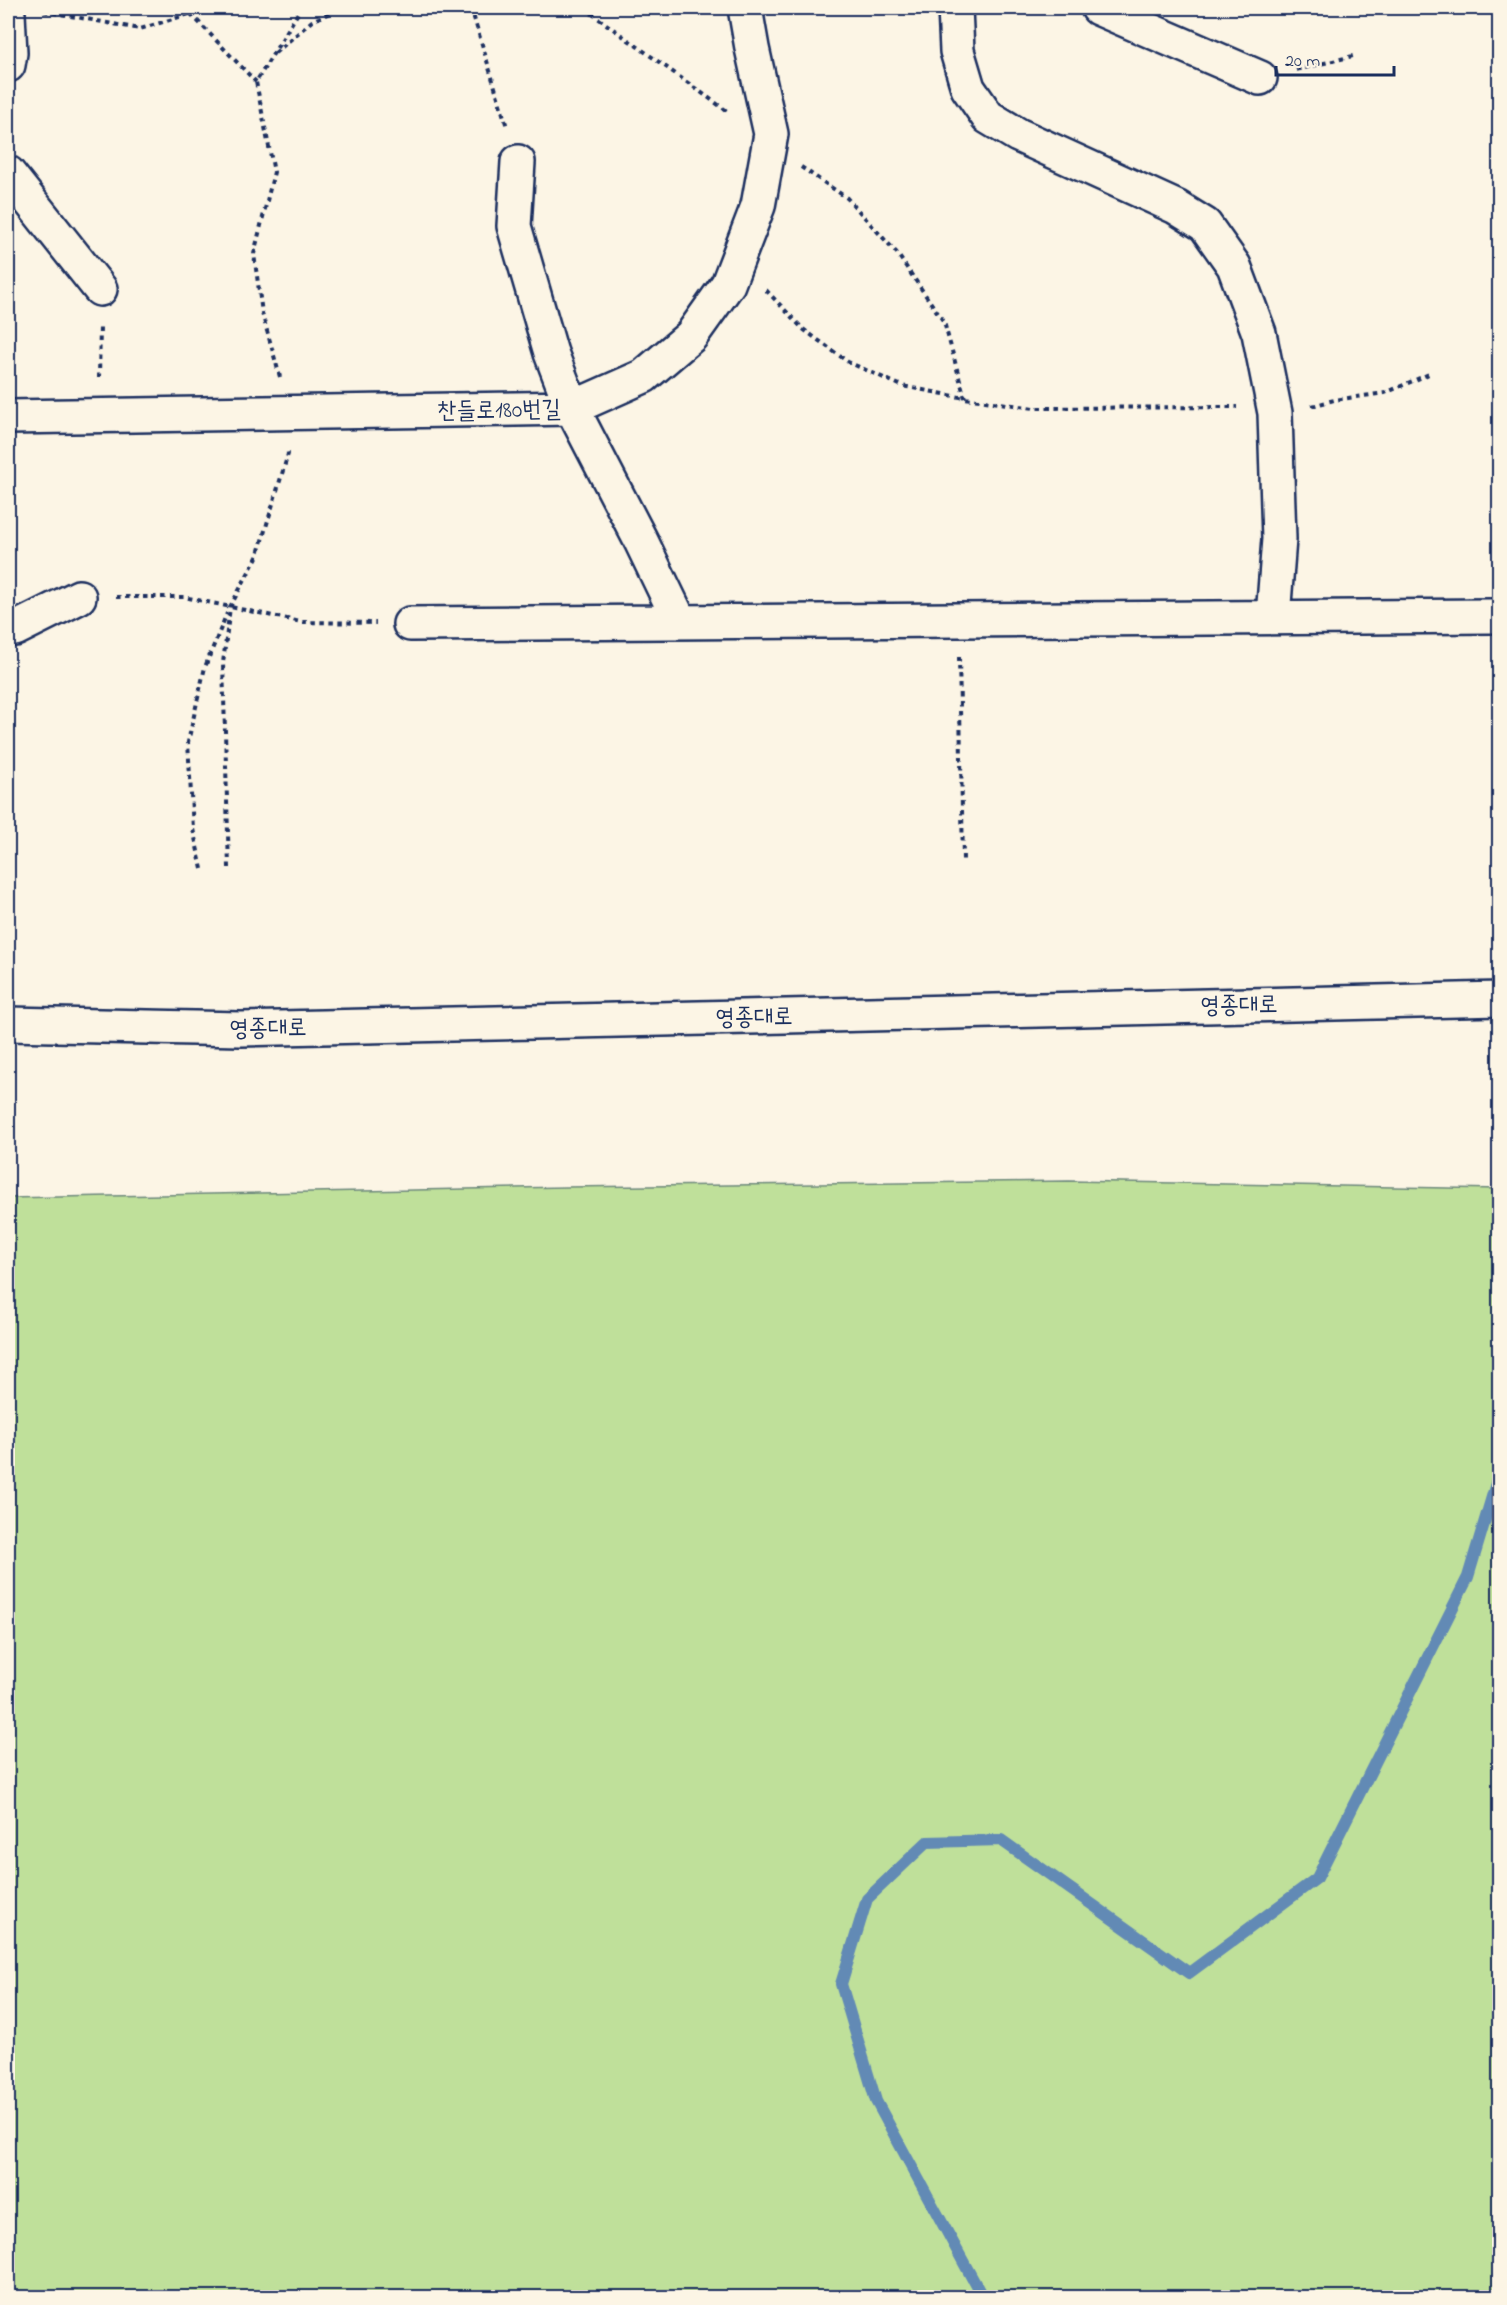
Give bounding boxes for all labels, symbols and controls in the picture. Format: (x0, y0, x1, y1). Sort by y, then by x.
scale bar (1276, 39, 1394, 77)
text: 20 m (1285, 49, 1320, 75)
street label: 찬들로180번길 (437, 393, 561, 430)
street label: 영종대로 (1200, 988, 1278, 1025)
street label: 영종대로 (715, 1000, 793, 1037)
street label: 영종대로 (229, 1011, 307, 1048)

